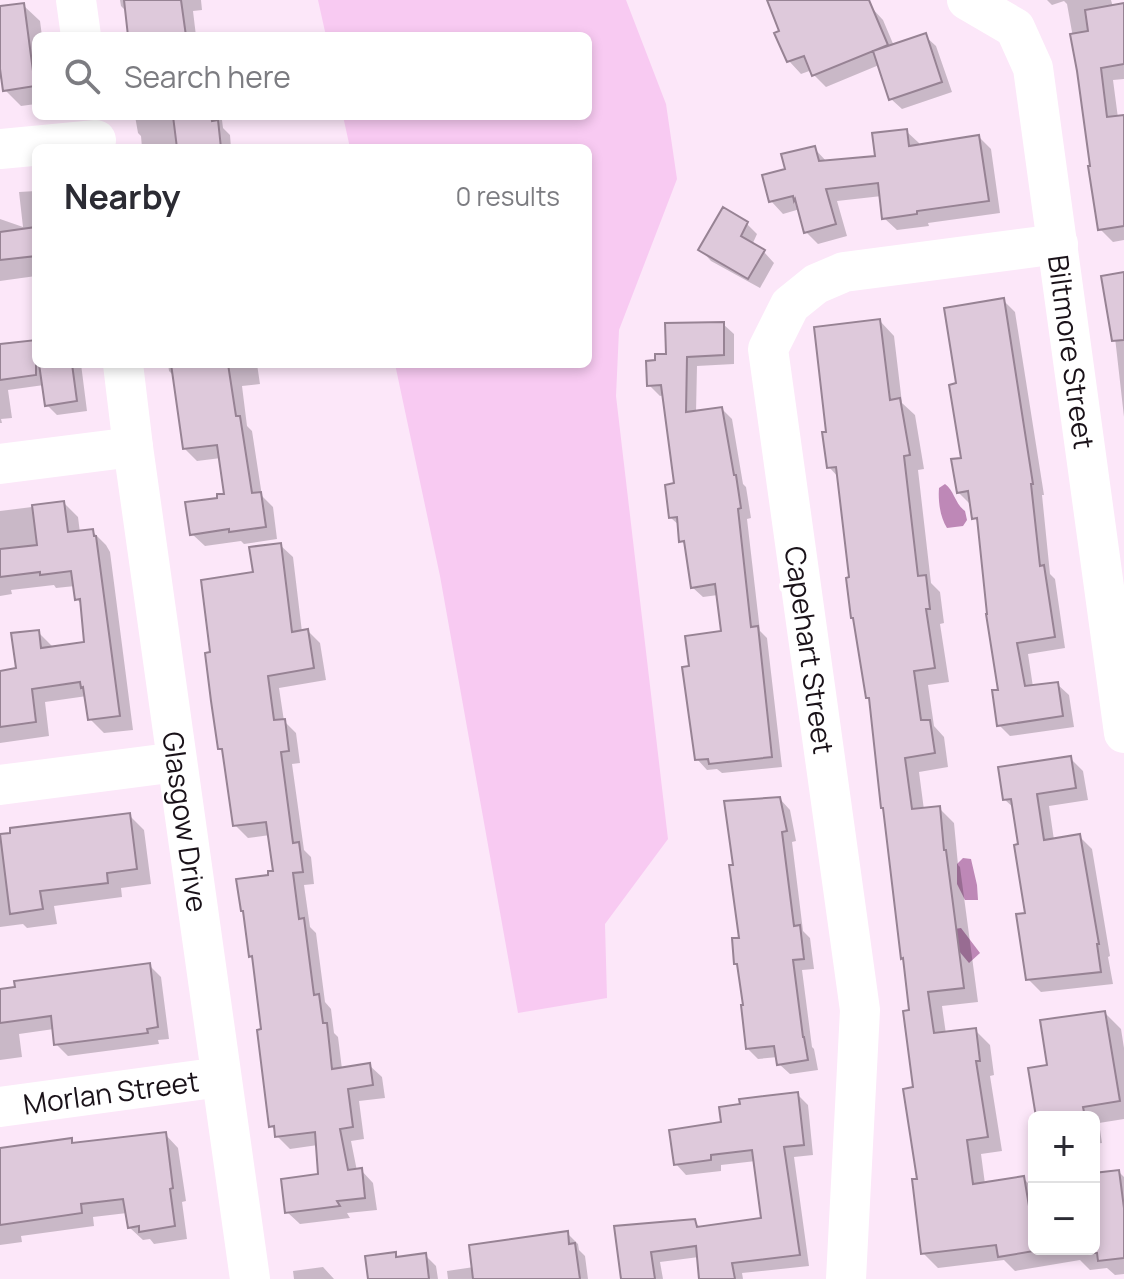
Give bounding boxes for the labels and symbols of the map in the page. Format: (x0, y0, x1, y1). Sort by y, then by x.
street label: Biltmore Street (1040, 252, 1104, 451)
street label: Capehart Street (777, 543, 843, 757)
street label: Glasgow Drive (154, 729, 217, 914)
street label: Morlan Street (21, 1061, 201, 1123)

